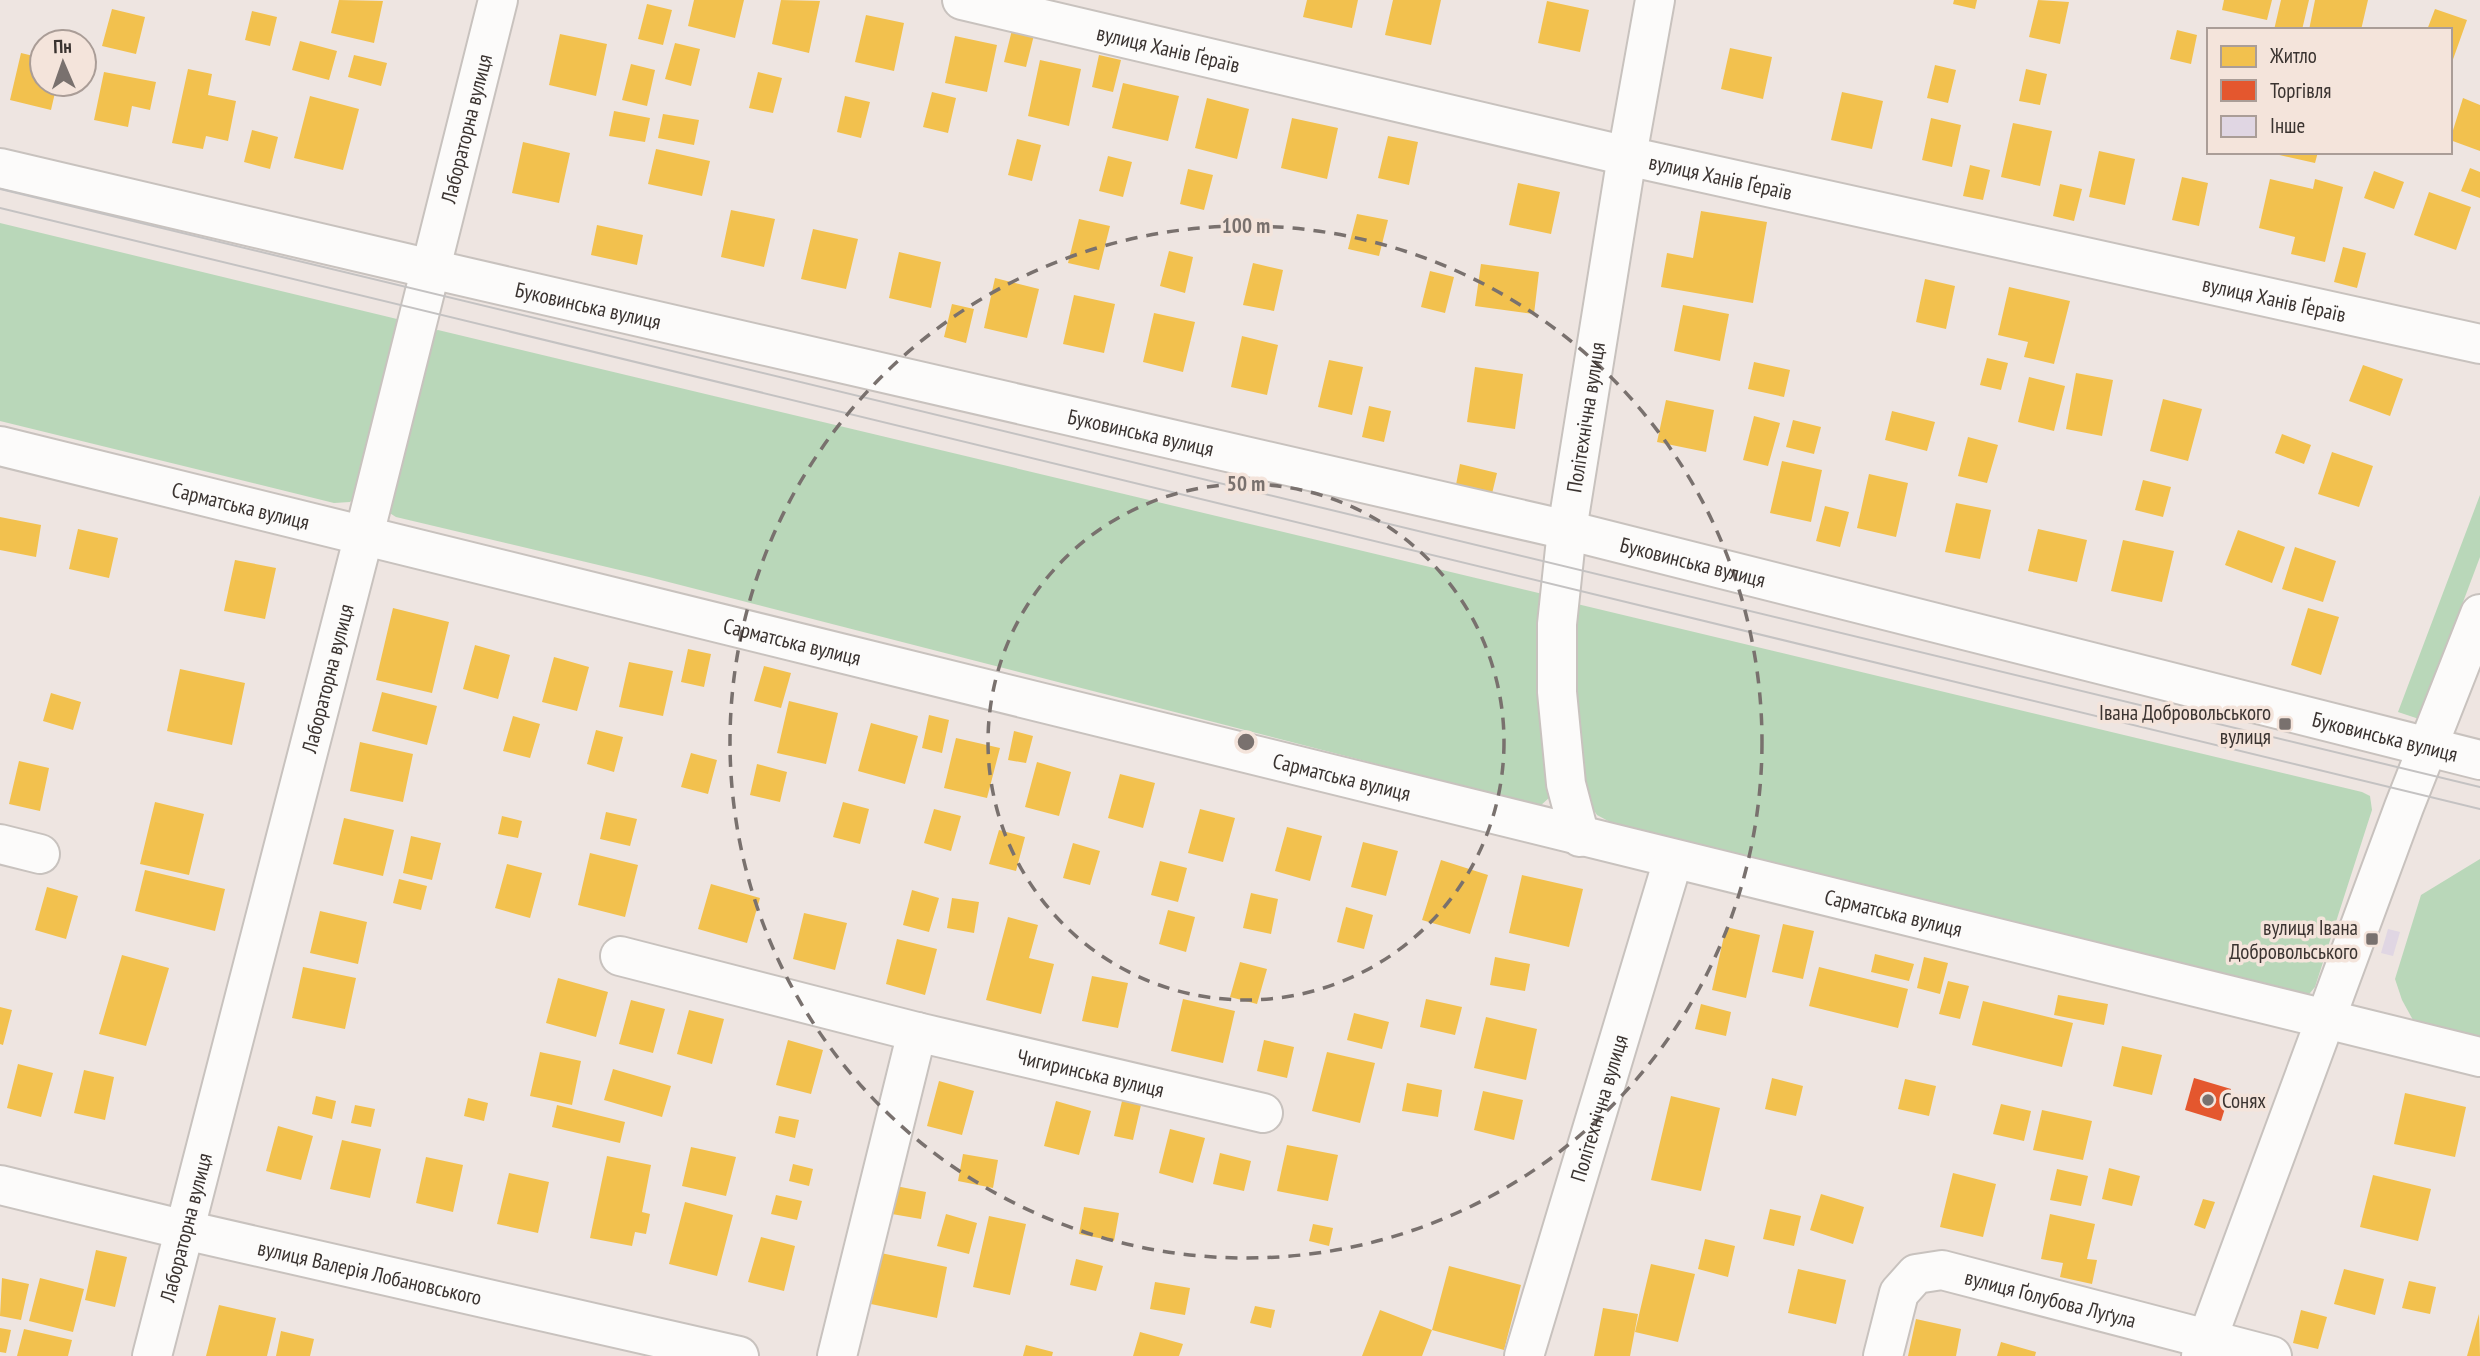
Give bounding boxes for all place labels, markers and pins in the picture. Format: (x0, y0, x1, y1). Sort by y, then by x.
place label: Івана Добровольського вулиця (2099, 699, 2271, 750)
marker: Івана Добровольського вулиця (2277, 716, 2293, 732)
centre of rings (1234, 730, 1258, 754)
place label: вулиця Івана Добровольського (2229, 914, 2358, 965)
marker: вулиця Івана Добровольського (2364, 931, 2380, 947)
place label: Сонях (2222, 1087, 2266, 1114)
marker: Сонях (2200, 1092, 2216, 1108)

